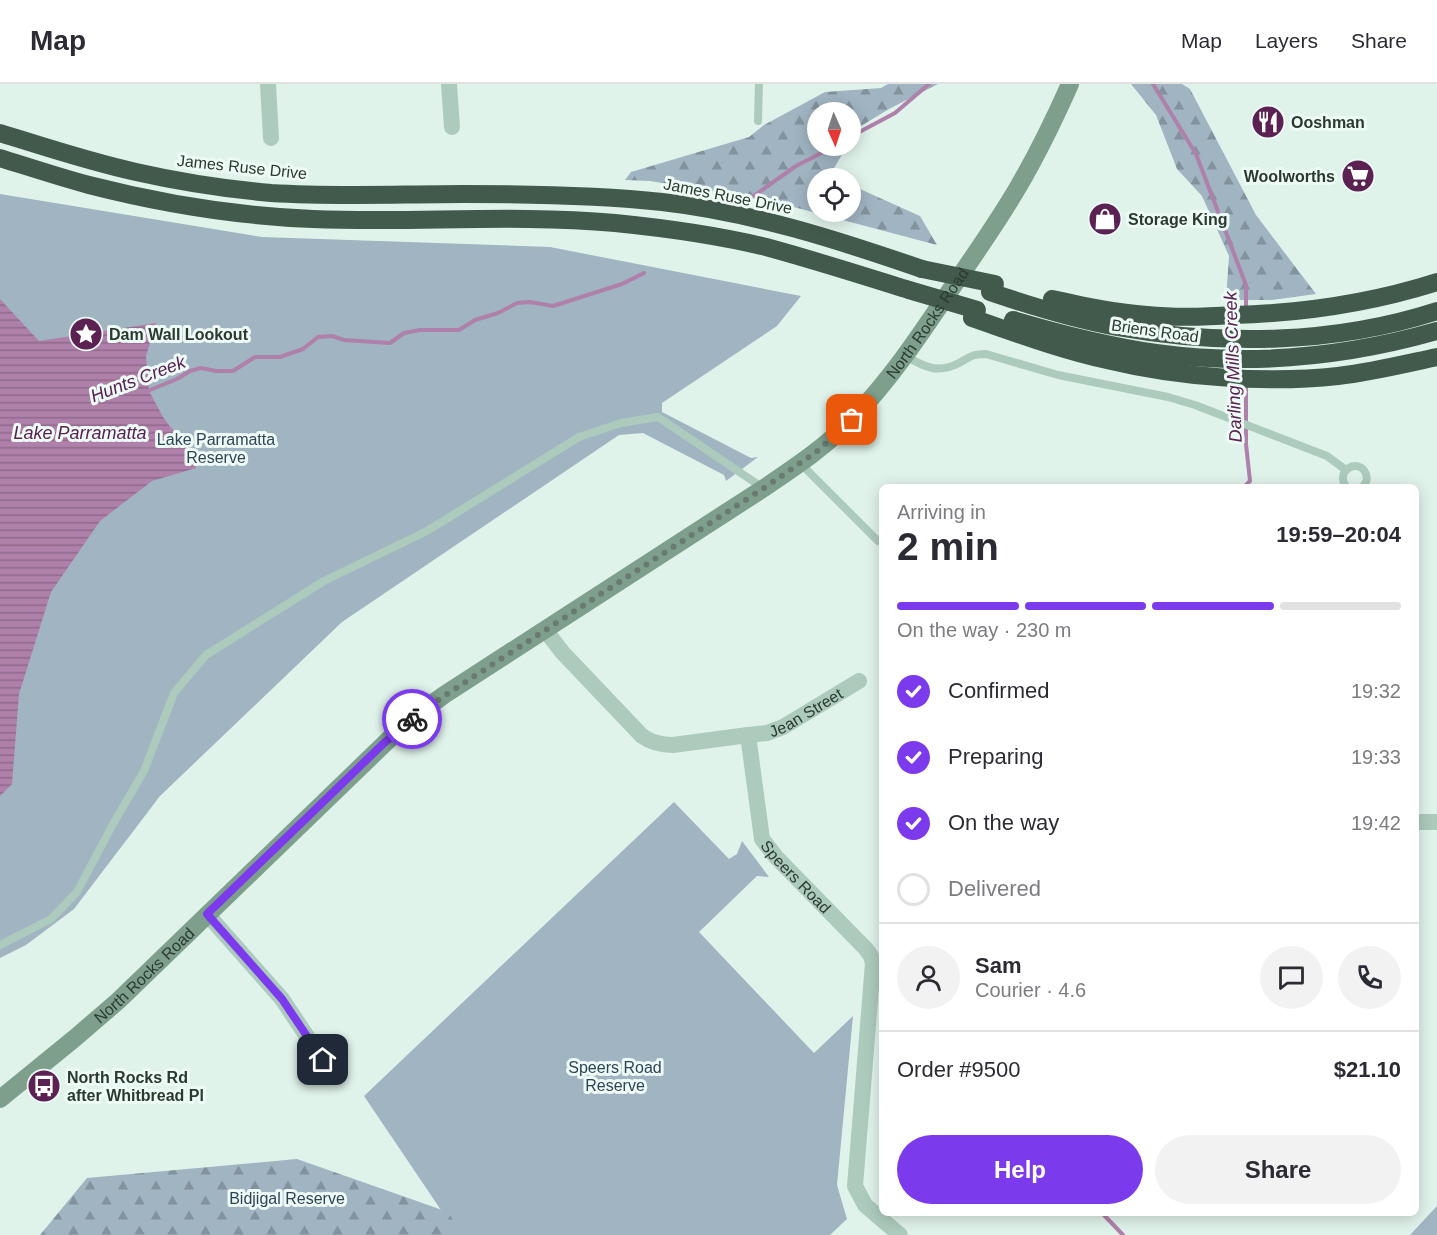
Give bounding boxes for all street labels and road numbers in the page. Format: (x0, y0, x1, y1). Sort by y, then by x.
street label: James Ruse Drive (176, 152, 308, 182)
street label: James Ruse Drive (662, 175, 794, 217)
street label: North Rocks Road (882, 265, 972, 382)
street label: Briens Road (1110, 316, 1200, 346)
street label: Jean Street (767, 684, 846, 740)
street label: Speers Road (758, 837, 834, 916)
street label: North Rocks Road (91, 924, 197, 1026)

